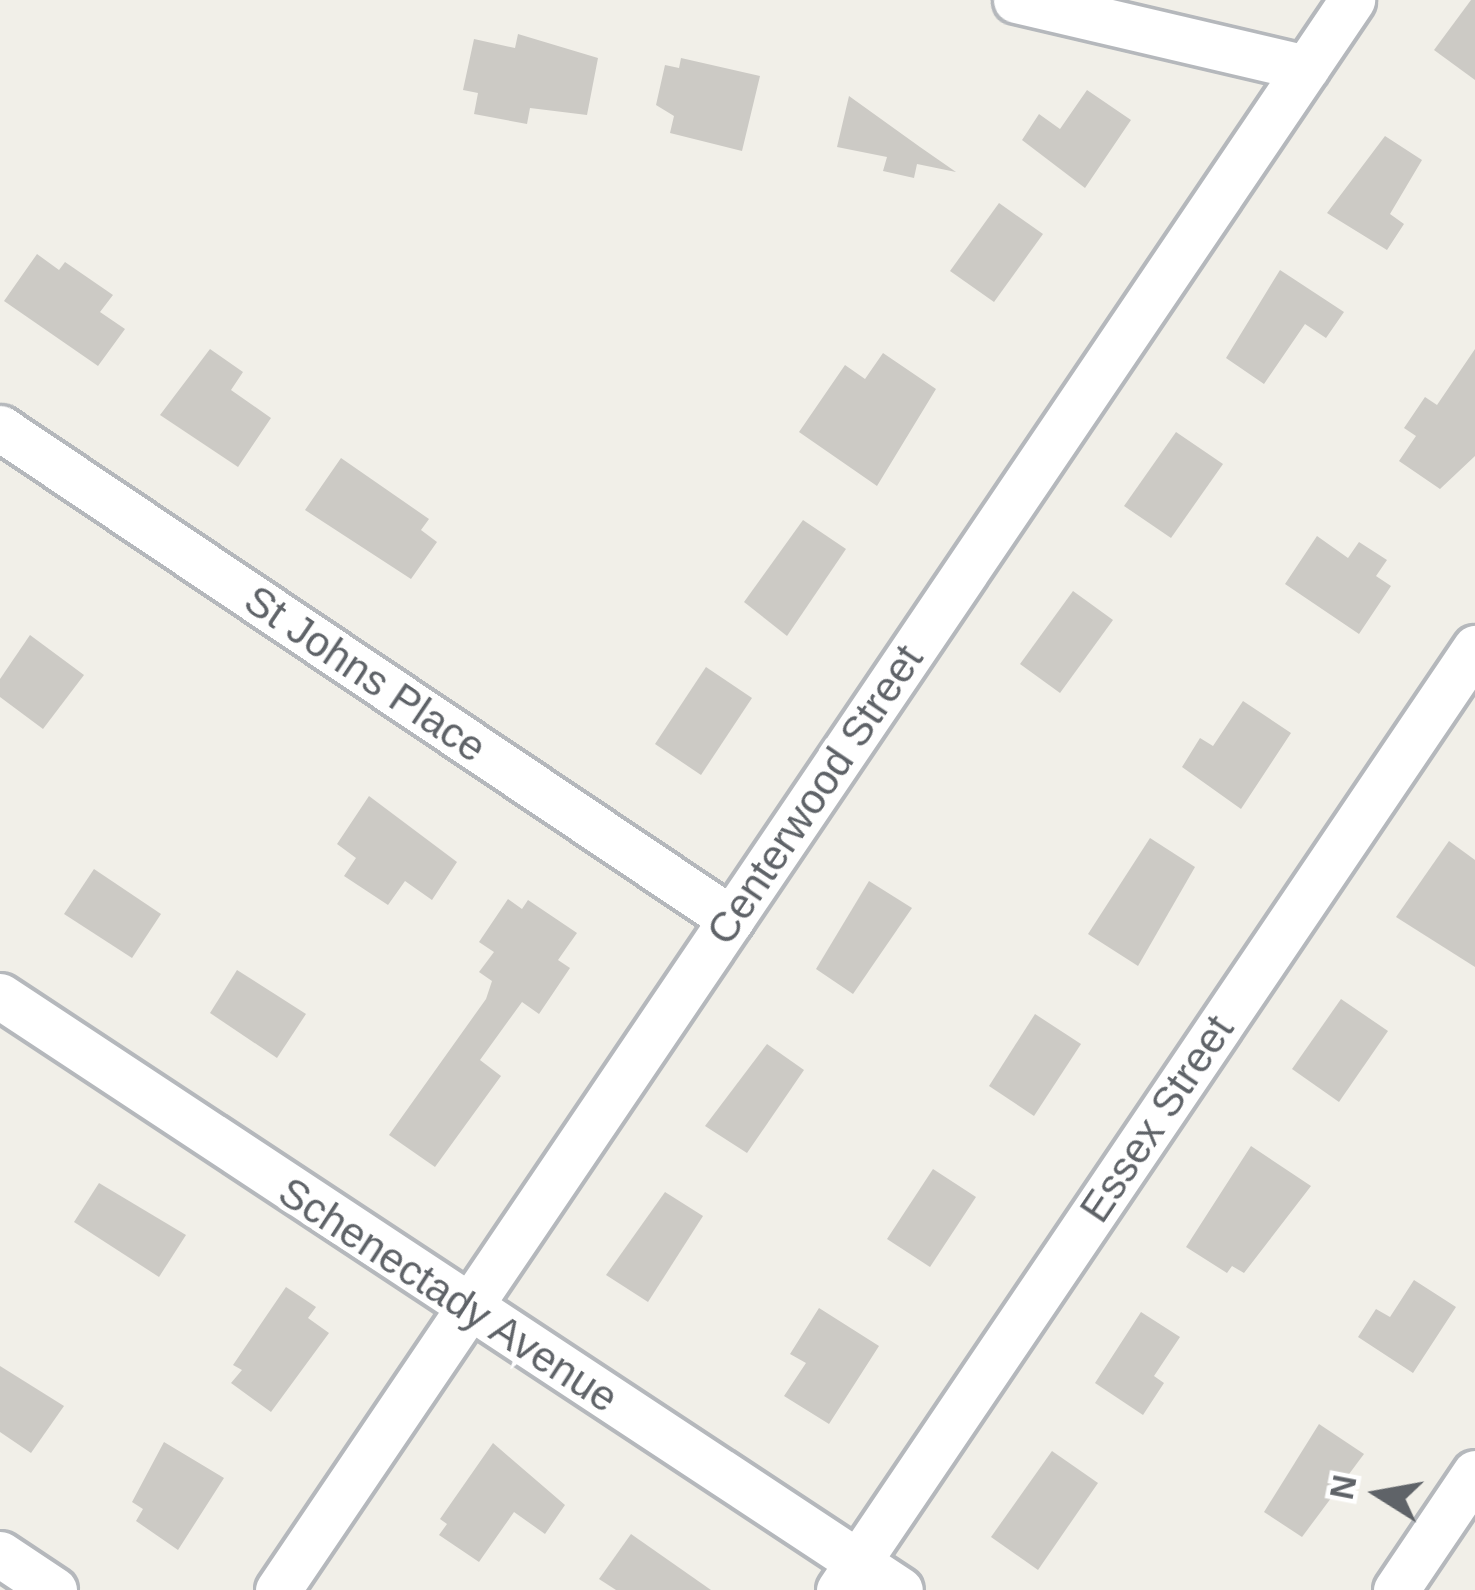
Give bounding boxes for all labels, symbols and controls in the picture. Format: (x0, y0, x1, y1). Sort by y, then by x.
street label: St Johns Place (235, 575, 495, 773)
street label: Centerwood Street (696, 636, 934, 954)
street label: Essex Street (1070, 1006, 1244, 1232)
street label: Schenectady Avenue (268, 1166, 628, 1424)
north arrow (1319, 1434, 1439, 1554)
text: N (1323, 1472, 1364, 1502)

